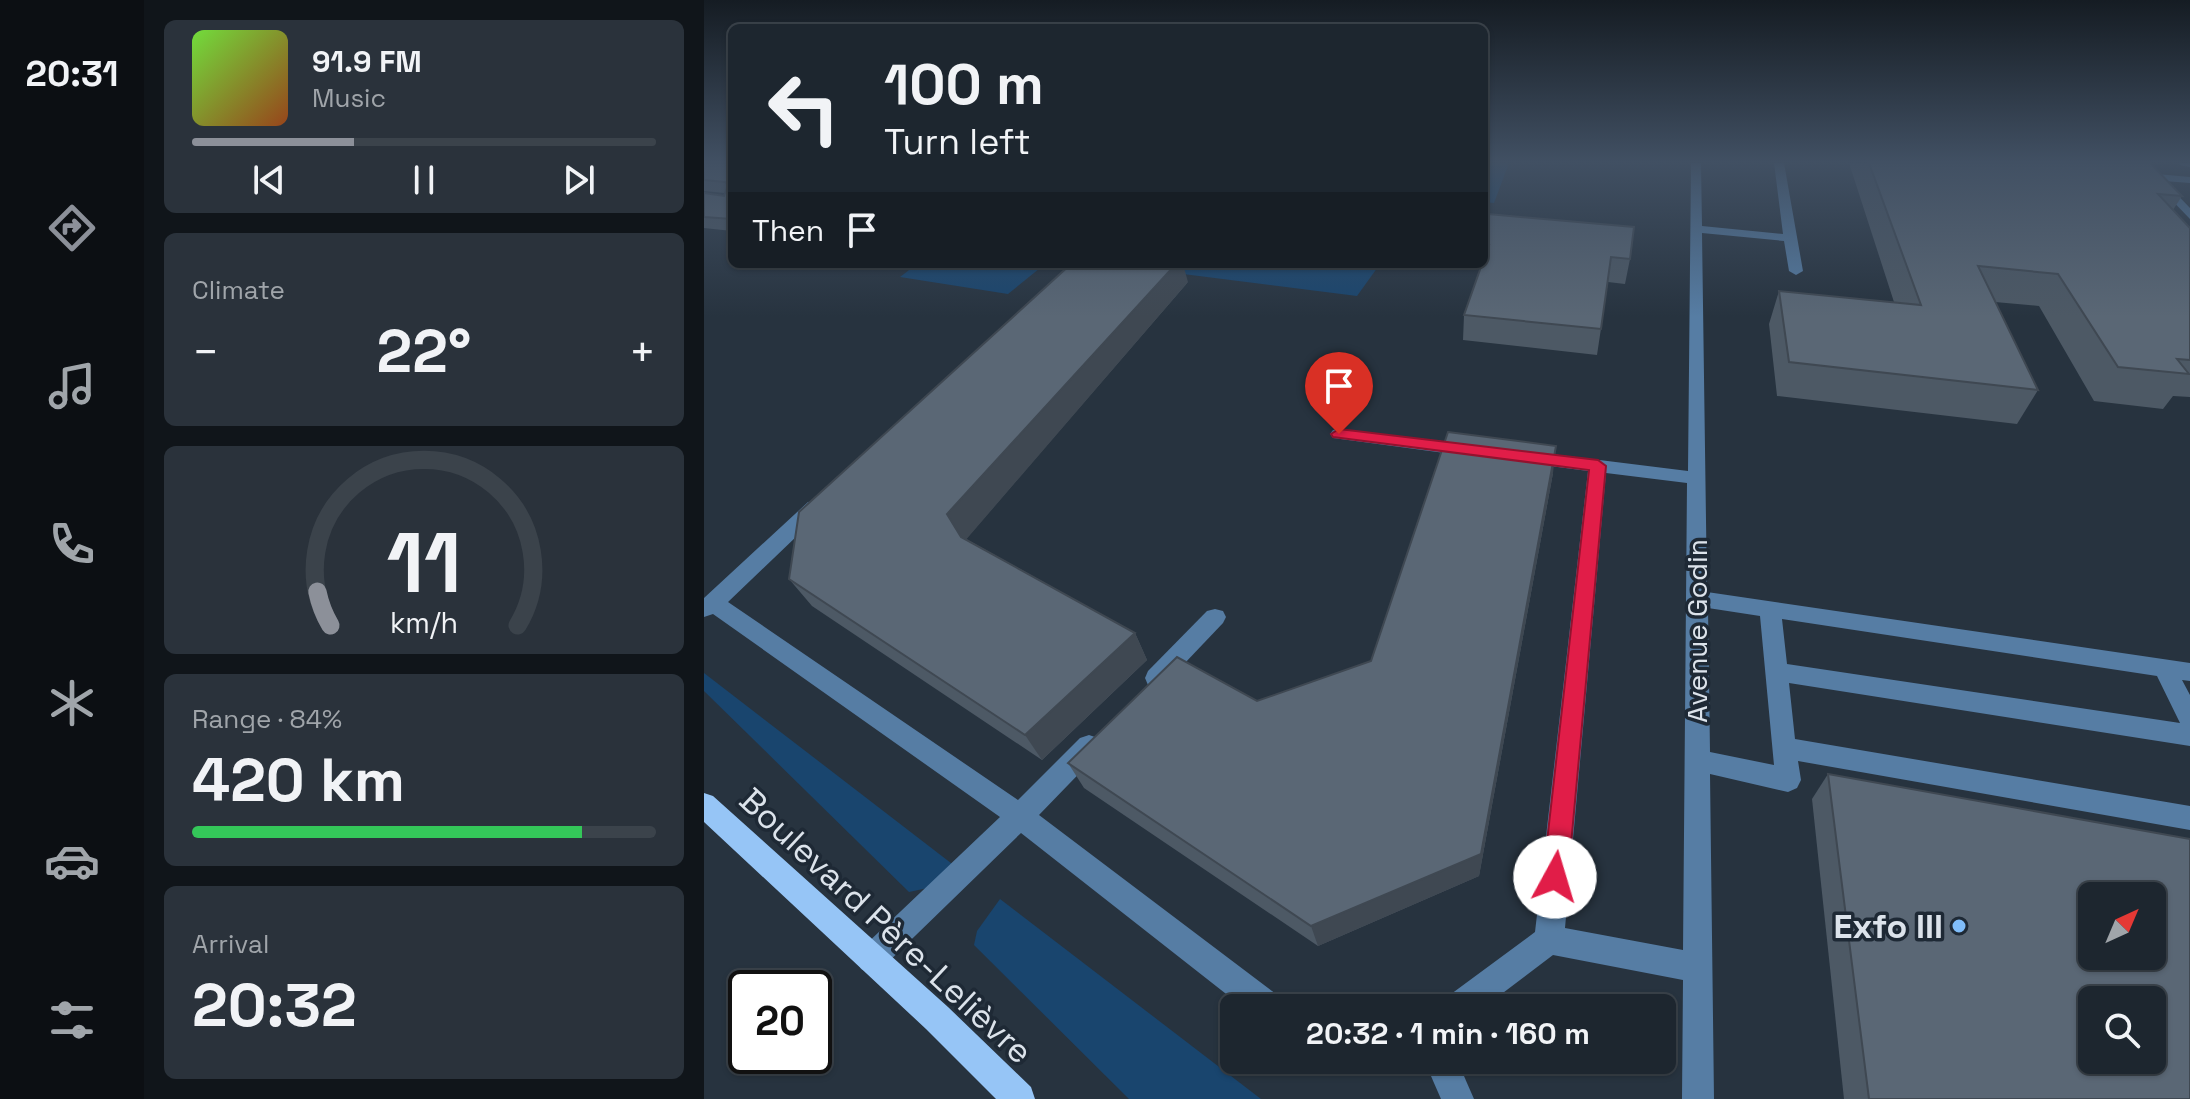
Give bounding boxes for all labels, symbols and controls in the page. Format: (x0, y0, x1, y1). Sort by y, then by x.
text: 91.9 FM (312, 42, 422, 81)
text: 100 m (884, 49, 1044, 120)
text: 20:31 (26, 51, 118, 97)
icon: left (752, 56, 856, 160)
text: Music (312, 81, 386, 115)
text: Turn left (884, 119, 1031, 165)
icon: previous (247, 158, 291, 202)
icon: pause (402, 158, 446, 202)
icon: next (557, 158, 601, 202)
icon: directions (44, 200, 100, 256)
icon: arrive (840, 208, 884, 252)
text: Then (752, 211, 824, 250)
text: Climate (192, 273, 285, 307)
text: 22° (377, 313, 471, 390)
text: − (192, 324, 219, 380)
text: + (629, 324, 656, 380)
pin (1305, 352, 1373, 434)
icon: music (44, 358, 100, 414)
icon: arrive (1317, 364, 1361, 408)
text: 11 (386, 509, 462, 615)
icon: phone (44, 516, 100, 572)
street label: Avenue Godin (1679, 539, 1715, 723)
text: km/h (390, 605, 458, 641)
icon: climate (44, 675, 100, 731)
text: Range · 84% (192, 702, 342, 736)
text: 420 km (192, 742, 405, 819)
street label: Boulevard Père-Lelièvre (730, 779, 1042, 1073)
icon: car (44, 833, 100, 889)
position arrow (1513, 835, 1597, 919)
north arrow (2078, 882, 2166, 970)
map controls (2078, 882, 2166, 1074)
place label: Exfo III (1833, 905, 1943, 948)
marker: Exfo III (1950, 917, 1968, 935)
text: Arrival (192, 927, 269, 961)
text: 20:32 (192, 967, 357, 1044)
speed limit sign: 20 (728, 970, 832, 1074)
button: search (2078, 986, 2166, 1074)
icon: filters (44, 992, 100, 1048)
text: 20:32 · 1 min · 160 m (1306, 1014, 1590, 1053)

